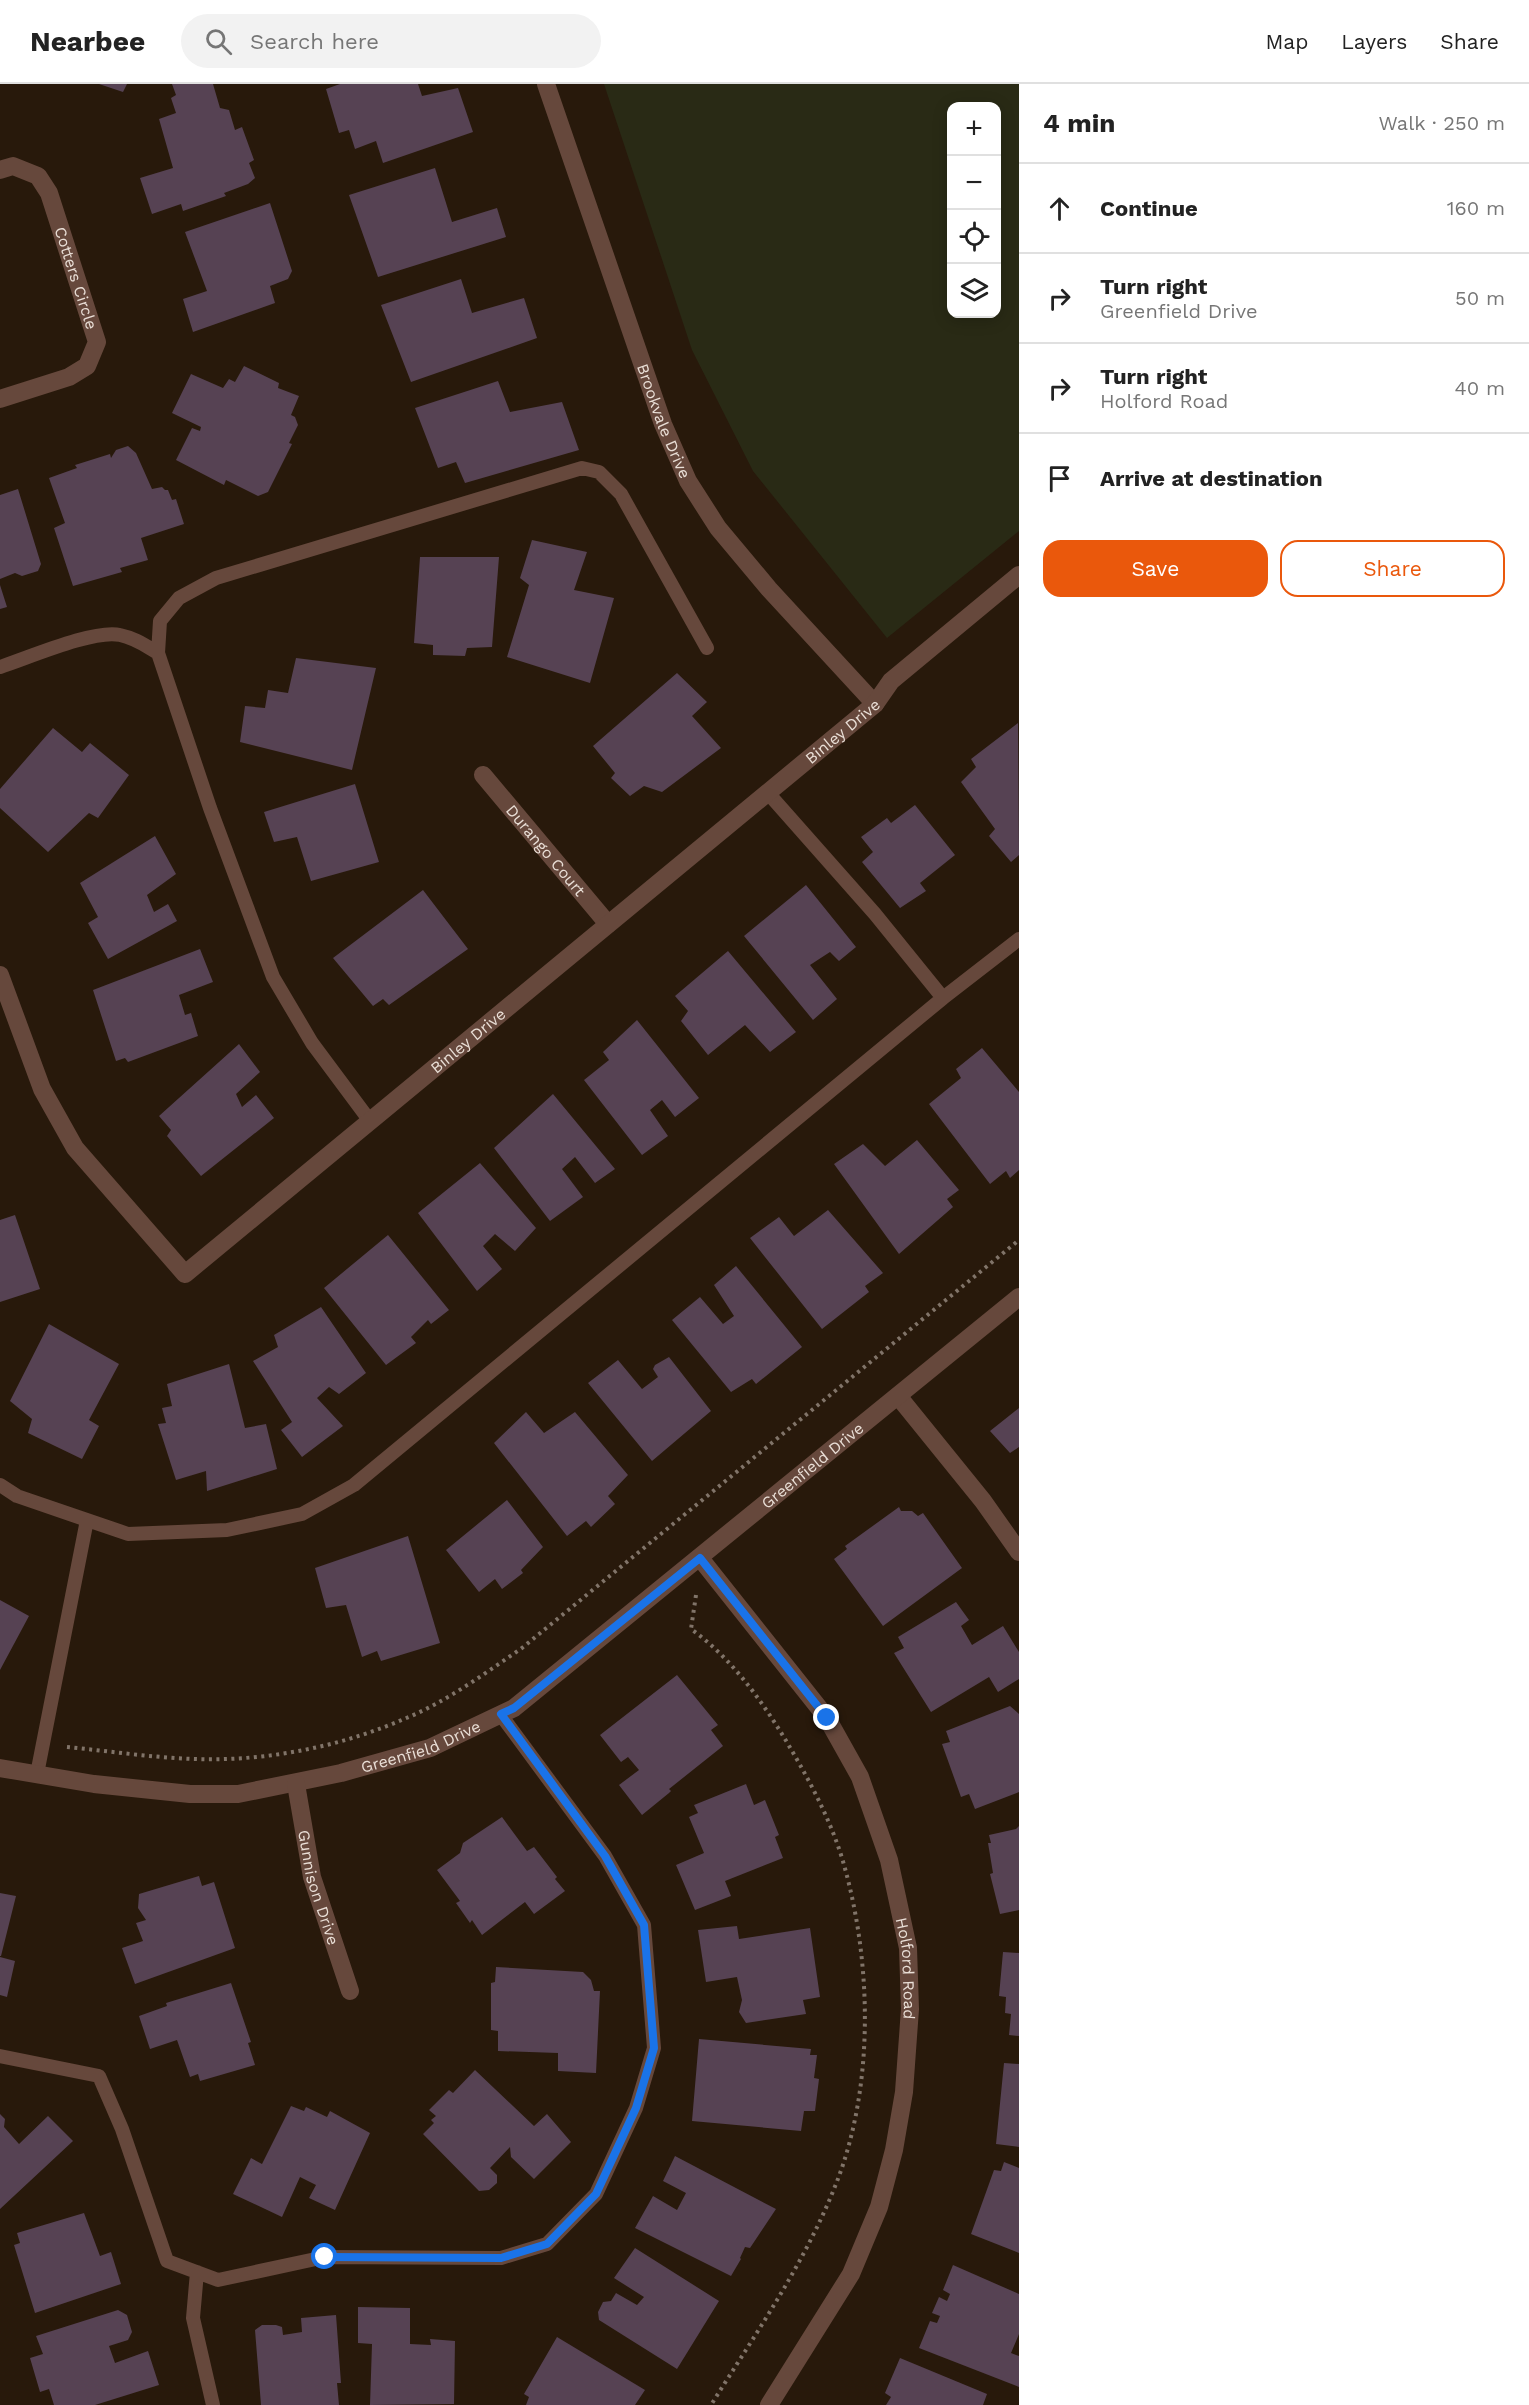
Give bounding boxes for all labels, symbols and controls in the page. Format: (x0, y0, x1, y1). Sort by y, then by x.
search box (181, 14, 601, 68)
text: Nearbee (30, 25, 145, 58)
icon: search (202, 25, 235, 58)
text: Search here (250, 29, 379, 54)
text: Map (1265, 29, 1308, 54)
text: Layers (1341, 29, 1407, 54)
text: Share (1440, 29, 1499, 54)
map controls (947, 102, 1001, 318)
button: + (947, 102, 1001, 156)
text: 4 min (1043, 108, 1115, 138)
text: Walk · 250 m (1378, 111, 1505, 135)
button: − (947, 156, 1001, 210)
icon: ahead (1043, 192, 1076, 225)
text: Continue (1100, 196, 1198, 221)
text: 160 m (1447, 196, 1505, 220)
button: locate (947, 210, 1001, 264)
street label: Cotters Circle (51, 224, 102, 332)
button: layers (947, 264, 1001, 318)
text: Turn right (1100, 274, 1207, 299)
icon: right (1043, 282, 1076, 315)
text: 50 m (1455, 286, 1505, 310)
text: Greenfield Drive (1100, 299, 1258, 323)
street label: Brookvale Drive (633, 361, 695, 481)
text: Turn right (1100, 364, 1207, 389)
icon: right (1043, 372, 1076, 405)
text: 40 m (1454, 376, 1505, 400)
text: Holford Road (1100, 389, 1228, 413)
icon: arrive (1043, 462, 1076, 495)
text: Arrive at destination (1100, 466, 1323, 491)
button: Save (1043, 540, 1268, 597)
button: Share (1280, 540, 1505, 597)
street label: Binley Drive (801, 694, 884, 767)
street label: Durango Court (502, 800, 590, 900)
street label: Binley Drive (426, 1004, 509, 1077)
street label: Greenfield Drive (757, 1418, 867, 1512)
route end (813, 1704, 839, 1730)
street label: Greenfield Drive (359, 1716, 483, 1776)
street label: Gunnison Drive (295, 1828, 343, 1947)
street label: Holford Road (892, 1916, 920, 2020)
route start (311, 2243, 337, 2269)

